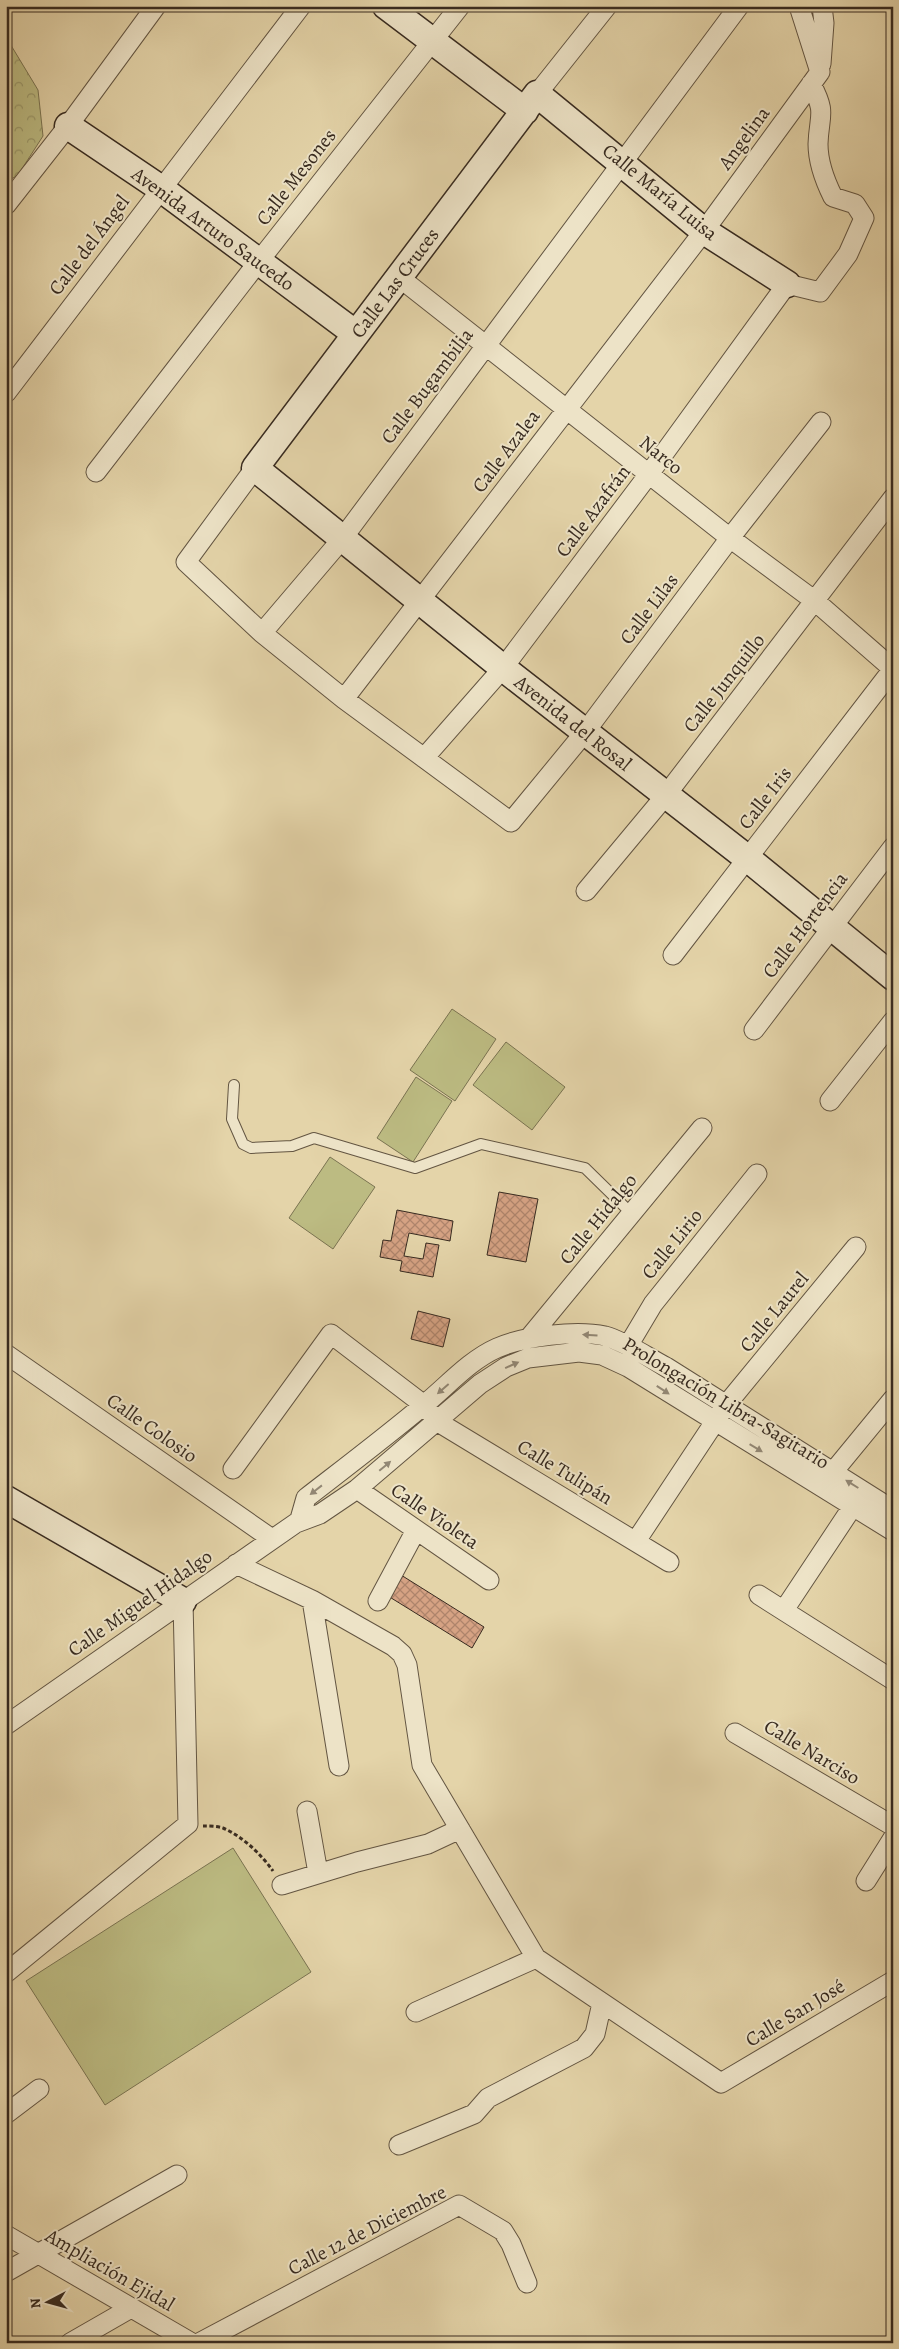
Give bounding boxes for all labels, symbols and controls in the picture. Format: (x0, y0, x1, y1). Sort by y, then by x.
street label: Angelina (711, 100, 776, 176)
street label: Calle Mesones (250, 123, 342, 231)
street label: Calle María Luisa (597, 137, 724, 247)
street label: Avenida Arturo Saucedo (125, 160, 300, 297)
street label: Calle del Ángel (42, 189, 136, 301)
street label: Calle Las Cruces (345, 222, 445, 344)
street label: Calle Bugambilia (375, 322, 480, 449)
street label: Calle Azalea (466, 403, 547, 498)
street label: Narco (634, 429, 689, 481)
street label: Calle Azafrán (549, 459, 637, 563)
street label: Calle Lilas (613, 568, 685, 650)
street label: Calle Junquillo (677, 628, 771, 738)
street label: Avenida del Rosal (508, 668, 637, 777)
street label: Calle Iris (732, 761, 798, 835)
street label: Calle Hortencia (756, 866, 854, 984)
street label: Calle Hidalgo (553, 1168, 643, 1270)
street label: Calle Lirio (635, 1203, 709, 1285)
street label: Calle Laurel (733, 1266, 815, 1358)
street label: Prolongación Libra-Sagitario (618, 1330, 834, 1476)
one-way arrow (582, 1331, 598, 1339)
one-way arrow (505, 1361, 519, 1369)
one-way arrow (437, 1383, 450, 1394)
one-way arrow (656, 1385, 669, 1394)
street label: Calle Colosio (101, 1387, 203, 1469)
street label: Calle Tulipán (512, 1433, 618, 1511)
one-way arrow (749, 1443, 762, 1452)
one-way arrow (378, 1460, 391, 1471)
street label: Calle Violeta (385, 1476, 485, 1556)
one-way arrow (845, 1480, 858, 1489)
one-way arrow (309, 1485, 323, 1495)
street label: Calle Miguel Hidalgo (62, 1543, 218, 1663)
street label: Calle Narciso (759, 1713, 865, 1791)
street label: Calle San José (740, 1973, 850, 2053)
street label: Calle 12 de Diciembre (283, 2178, 451, 2282)
street label: Ampliación Ejidal (40, 2222, 180, 2318)
north arrow (22, 2276, 72, 2326)
text: N (26, 2297, 46, 2309)

